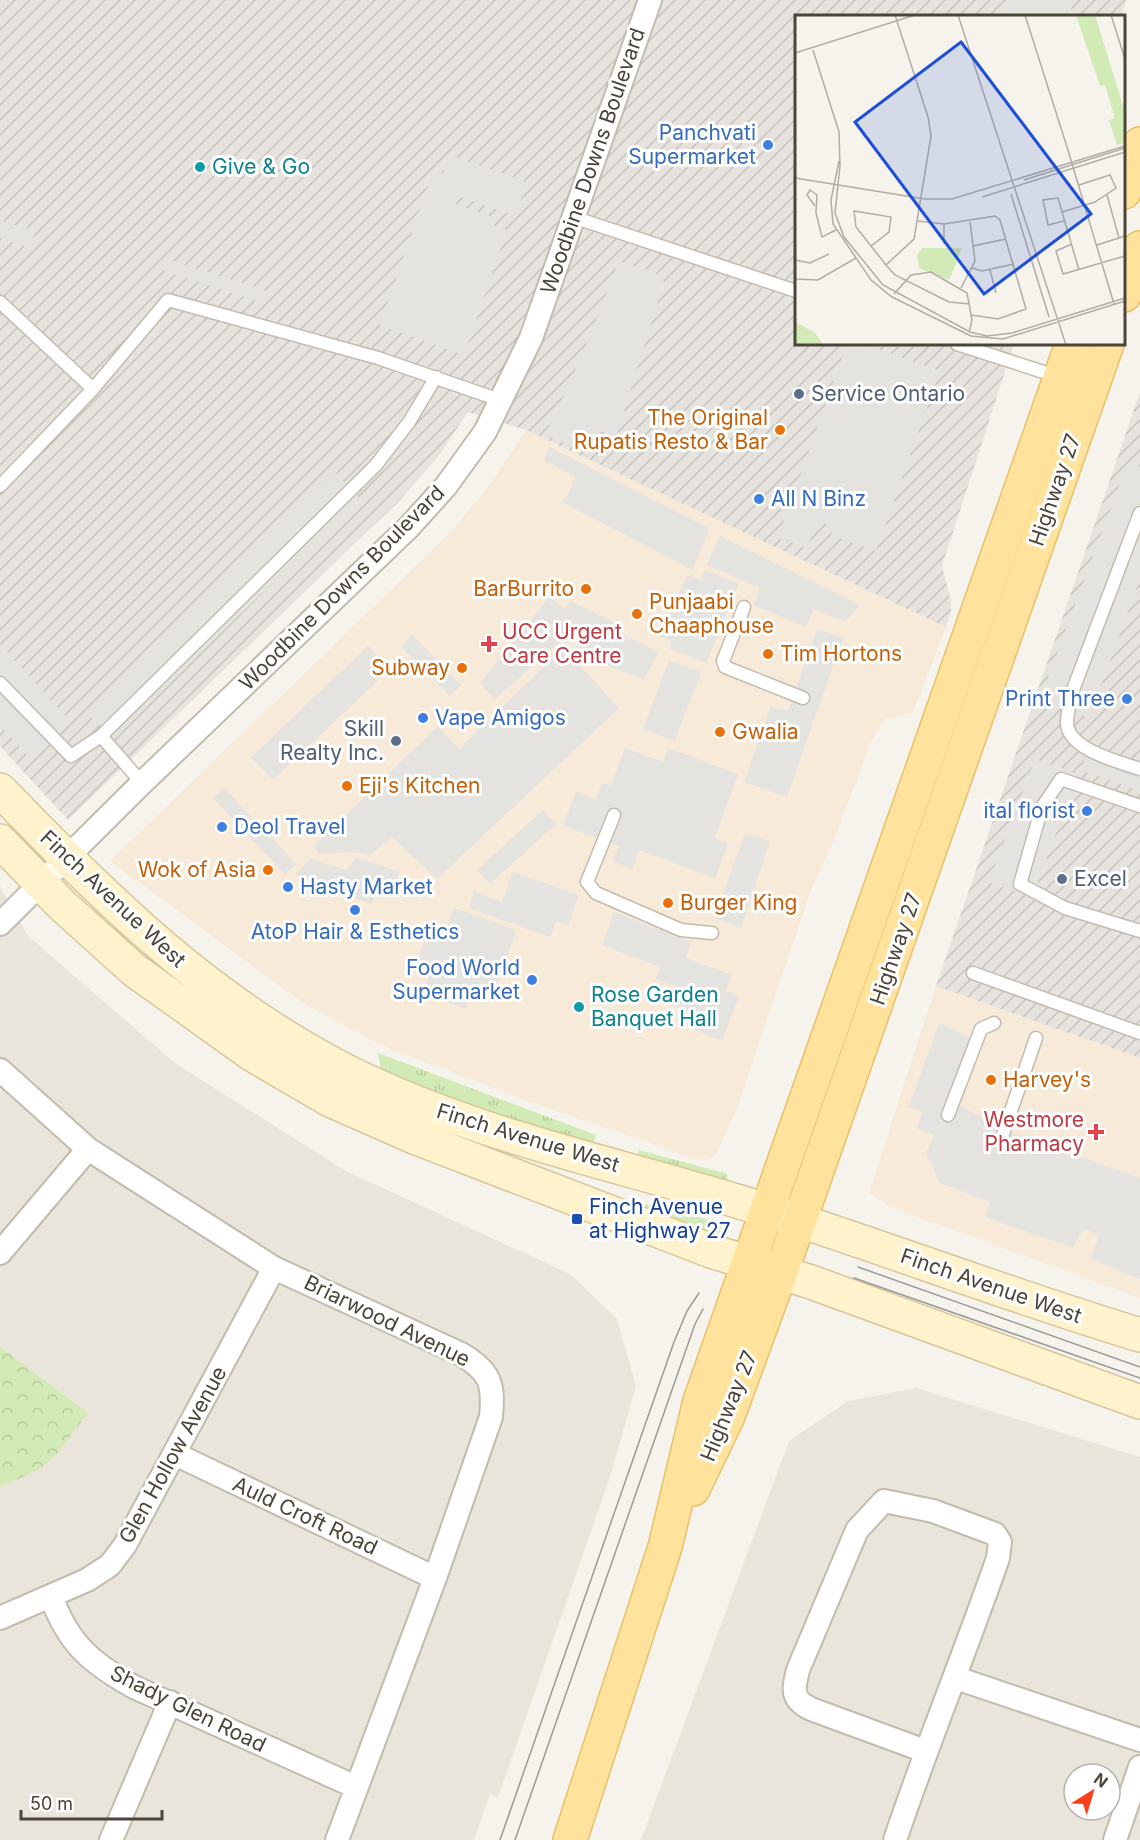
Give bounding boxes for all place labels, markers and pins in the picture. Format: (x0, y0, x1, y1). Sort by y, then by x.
place label: Panchvati Supermarket (628, 120, 756, 169)
marker: Panchvati Supermarket (761, 138, 775, 152)
place label: Give & Go (212, 154, 310, 179)
marker: Give & Go (193, 160, 207, 174)
place label: Service Ontario (811, 381, 965, 406)
marker: Service Ontario (792, 387, 806, 401)
place label: The Original Rupatis Resto & Bar (574, 405, 768, 454)
marker: The Original Rupatis Resto & Bar (773, 423, 787, 437)
place label: All N Binz (771, 486, 866, 511)
marker: All N Binz (752, 492, 766, 506)
place label: BarBurrito (473, 576, 574, 601)
marker: BarBurrito (579, 582, 593, 596)
place label: Punjaabi Chaaphouse (649, 589, 774, 638)
marker: Punjaabi Chaaphouse (630, 607, 644, 621)
place label: UCC Urgent Care Centre (502, 619, 622, 668)
marker: UCC Urgent Care Centre (480, 635, 498, 653)
place label: Tim Hortons (780, 641, 902, 666)
marker: Tim Hortons (761, 647, 775, 661)
place label: Subway (371, 655, 450, 680)
marker: Subway (455, 661, 469, 675)
place label: Print Three (1005, 686, 1115, 711)
marker: Print Three (1120, 692, 1134, 706)
place label: Vape Amigos (435, 705, 566, 730)
marker: Vape Amigos (416, 711, 430, 725)
place label: Skill Realty Inc. (280, 716, 384, 765)
place label: Gwalia (732, 719, 799, 744)
marker: Gwalia (713, 725, 727, 739)
marker: Skill Realty Inc. (389, 734, 403, 748)
place label: Eji's Kitchen (359, 773, 480, 798)
marker: Eji's Kitchen (340, 779, 354, 793)
place label: ital florist (983, 798, 1075, 823)
marker: ital florist (1080, 804, 1094, 818)
place label: Deol Travel (234, 814, 345, 839)
marker: Deol Travel (215, 820, 229, 834)
place label: Wok of Asia (138, 857, 256, 882)
marker: Wok of Asia (261, 863, 275, 877)
place label: Excel (1074, 866, 1127, 891)
marker: Excel (1055, 872, 1069, 886)
place label: Hasty Market (300, 874, 433, 899)
marker: Hasty Market (281, 880, 295, 894)
place label: Burger King (680, 890, 797, 915)
marker: Burger King (661, 896, 675, 910)
marker: AtoP Hair & Esthetics (348, 903, 362, 917)
place label: AtoP Hair & Esthetics (251, 919, 459, 944)
place label: Food World Supermarket (392, 955, 520, 1004)
marker: Food World Supermarket (525, 973, 539, 987)
place label: Rose Garden Banquet Hall (591, 982, 719, 1031)
marker: Rose Garden Banquet Hall (572, 1000, 586, 1014)
place label: Harvey's (1003, 1067, 1091, 1092)
marker: Harvey's (984, 1073, 998, 1087)
place label: Westmore Pharmacy (983, 1107, 1084, 1156)
marker: Westmore Pharmacy (1089, 1125, 1103, 1139)
place label: Finch Avenue at Highway 27 (589, 1194, 731, 1243)
marker: Finch Avenue at Highway 27 (570, 1212, 584, 1226)

